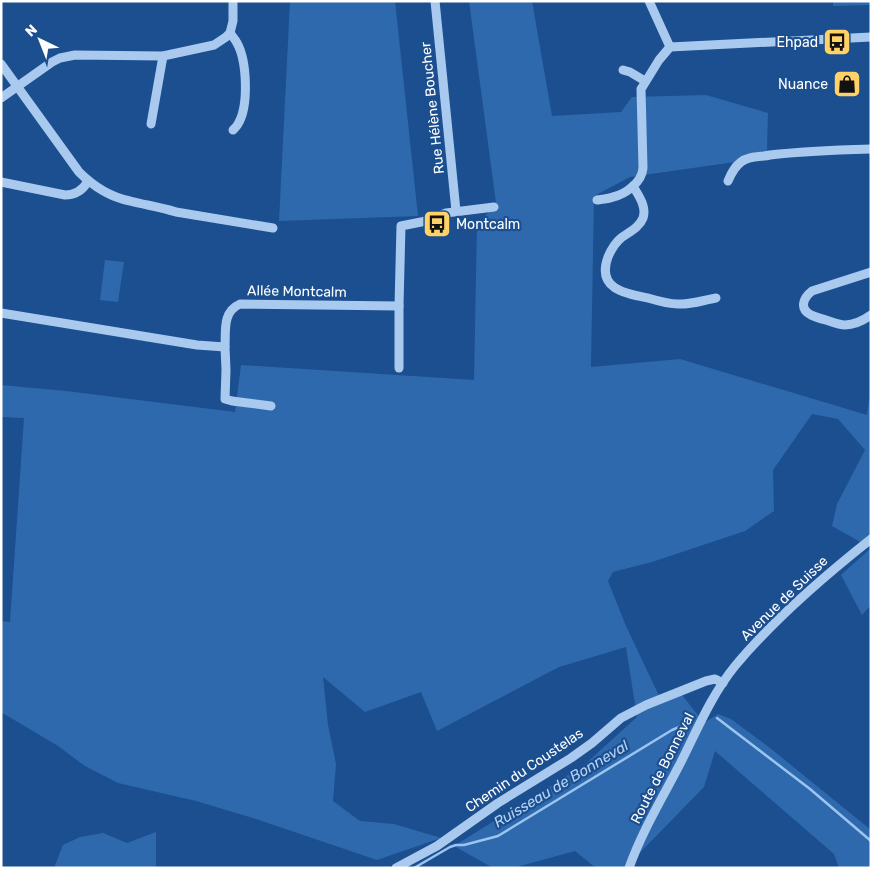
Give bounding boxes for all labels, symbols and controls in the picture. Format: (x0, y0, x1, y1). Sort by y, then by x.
north arrow (15, 15, 65, 65)
text: N (22, 21, 41, 41)
bus stop icon: Ehpad (822, 27, 852, 57)
place label: Ehpad (777, 34, 818, 51)
street label: Rue Hélène Boucher (417, 40, 448, 175)
shop icon: Nuance (832, 69, 862, 99)
place label: Nuance (778, 76, 828, 93)
bus stop icon: Montcalm (422, 209, 452, 239)
place label: Montcalm (456, 216, 520, 233)
street label: Allée Montcalm (247, 282, 347, 301)
street label: Avenue de Suisse (737, 552, 832, 644)
street label: Route de Bonneval (627, 710, 698, 827)
street label: Chemin du Coustelas (462, 725, 586, 816)
water label: Ruisseau de Bonneval (490, 736, 632, 831)

